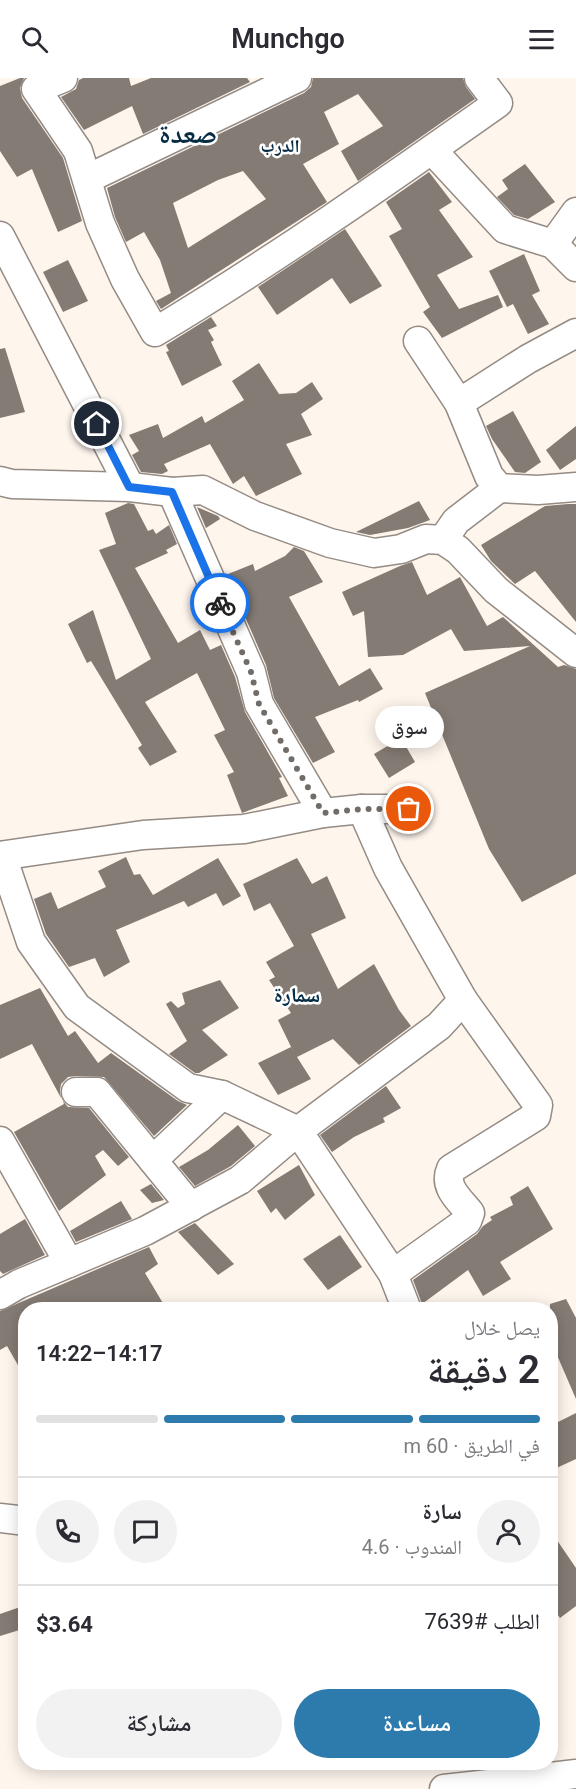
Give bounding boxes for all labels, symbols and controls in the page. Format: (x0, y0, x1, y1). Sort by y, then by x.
icon: search (18, 23, 51, 56)
text: Munchgo (231, 23, 345, 55)
icon: menu (525, 23, 558, 56)
district label: صعدة (159, 118, 217, 150)
district label: الدرب (260, 135, 300, 156)
pin (71, 398, 122, 449)
icon: home (80, 407, 113, 440)
courier (190, 573, 250, 633)
icon: bike (204, 587, 237, 620)
callout: سوق (374, 707, 444, 749)
text: سوق (391, 715, 428, 739)
pin (383, 783, 434, 834)
icon: bag (392, 792, 425, 825)
district label: سمارة (274, 983, 320, 1007)
text: يصل خلال (464, 1316, 540, 1340)
text: 14:17–14:22 (36, 1341, 163, 1366)
text: 2 دقيقة (427, 1347, 540, 1393)
text: في الطريق · 60 m (403, 1434, 540, 1458)
text: سارة (423, 1499, 462, 1524)
button: phone (36, 1500, 99, 1563)
button: chat (114, 1500, 177, 1563)
button: person (477, 1500, 540, 1563)
text: المندوب · 4.6 (362, 1535, 462, 1559)
text: الطلب #7639 (424, 1609, 540, 1634)
text: $3.64 (36, 1612, 93, 1637)
button: مشاركة (36, 1689, 282, 1758)
button: مساعدة (294, 1689, 540, 1758)

